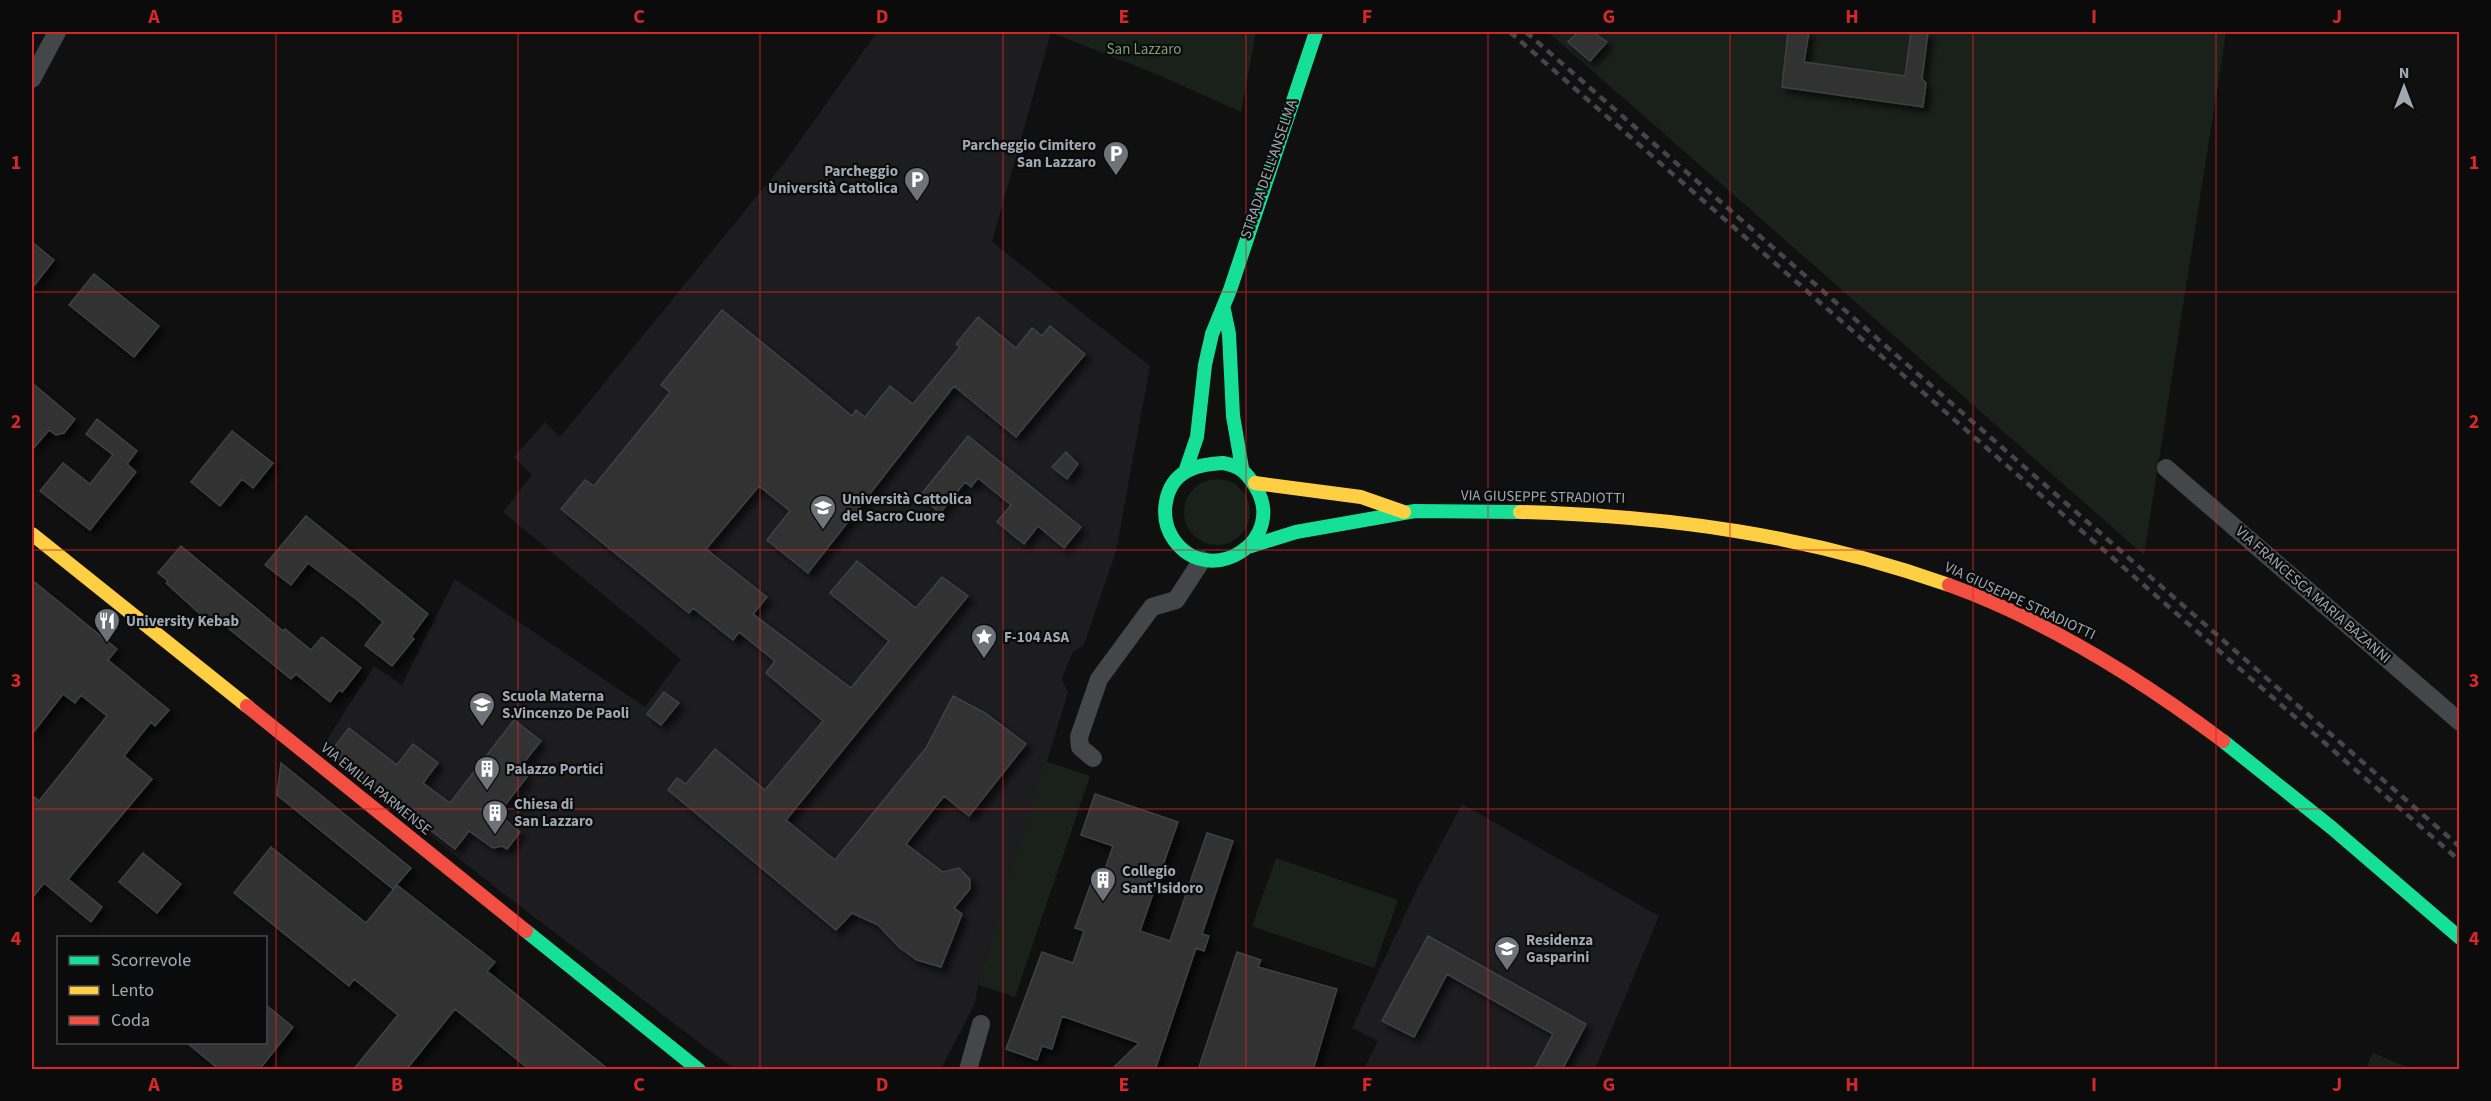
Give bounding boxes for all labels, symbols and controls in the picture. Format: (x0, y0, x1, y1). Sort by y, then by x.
text: A (147, 3, 160, 31)
text: B (391, 3, 403, 31)
text: C (633, 3, 645, 31)
text: D (876, 3, 888, 31)
text: E (1119, 3, 1129, 31)
text: F (1362, 3, 1372, 31)
text: G (1603, 3, 1615, 31)
text: H (1845, 3, 1859, 31)
text: I (2091, 3, 2097, 31)
text: J (2332, 3, 2342, 31)
park label: San Lazzaro (1107, 39, 1181, 60)
north arrow (2374, 57, 2434, 117)
text: N (2399, 62, 2409, 84)
street label: STRADA DELL'ANSELMA (1235, 96, 1303, 241)
place label: Parcheggio Cimitero San Lazzaro (962, 135, 1096, 173)
parking icon: Parcheggio Cimitero San Lazzaro (1101, 139, 1131, 177)
text: 1 (11, 149, 21, 177)
text: 1 (2469, 149, 2479, 177)
place label: Parcheggio Università Cattolica (768, 161, 898, 199)
parking icon: Parcheggio Università Cattolica (902, 165, 932, 203)
text: 2 (11, 408, 21, 436)
text: 2 (2469, 408, 2479, 436)
street label: VIA GIUSEPPE STRADIOTTI (1461, 485, 1625, 509)
place label: Università Cattolica del Sacro Cuore (842, 489, 972, 527)
school or university icon: Università Cattolica del Sacro Cuore (808, 493, 838, 531)
street label: VIA FRANCESCA MARIA BAZANNI (2231, 522, 2395, 668)
street label: VIA GIUSEPPE STRADIOTTI (1941, 557, 2099, 645)
restaurant icon: University Kebab (92, 606, 122, 644)
place label: University Kebab (126, 611, 239, 632)
place icon: F-104 ASA (969, 622, 999, 660)
place label: F-104 ASA (1004, 627, 1070, 648)
text: 3 (11, 667, 21, 695)
text: 3 (2469, 667, 2479, 695)
place label: Scuola Materna S.Vincenzo De Paoli (502, 686, 629, 724)
school or university icon: Scuola Materna S.Vincenzo De Paoli (467, 690, 497, 728)
street label: VIA EMILIA PARMENSE (316, 738, 436, 840)
building icon: Palazzo Portici (472, 754, 502, 792)
place label: Palazzo Portici (506, 759, 603, 780)
place label: Chiesa di San Lazzaro (514, 794, 593, 832)
building icon: Chiesa di San Lazzaro (480, 798, 510, 836)
place label: Collegio Sant'Isidoro (1122, 861, 1203, 899)
building icon: Collegio Sant'Isidoro (1088, 865, 1118, 903)
text: 4 (11, 925, 22, 953)
text: 4 (2469, 925, 2480, 953)
place label: Residenza Gasparini (1526, 930, 1593, 968)
school or university icon: Residenza Gasparini (1492, 934, 1522, 972)
legend (57, 936, 267, 1044)
text: Scorrevole (111, 948, 191, 973)
text: Lento (111, 978, 154, 1003)
text: Coda (111, 1008, 150, 1033)
text: A (147, 1071, 160, 1099)
text: B (391, 1071, 403, 1099)
text: C (633, 1071, 645, 1099)
text: D (876, 1071, 888, 1099)
text: E (1119, 1071, 1129, 1099)
text: F (1362, 1071, 1372, 1099)
text: G (1603, 1071, 1615, 1099)
text: H (1845, 1071, 1859, 1099)
text: I (2091, 1071, 2097, 1099)
text: J (2332, 1071, 2342, 1099)

